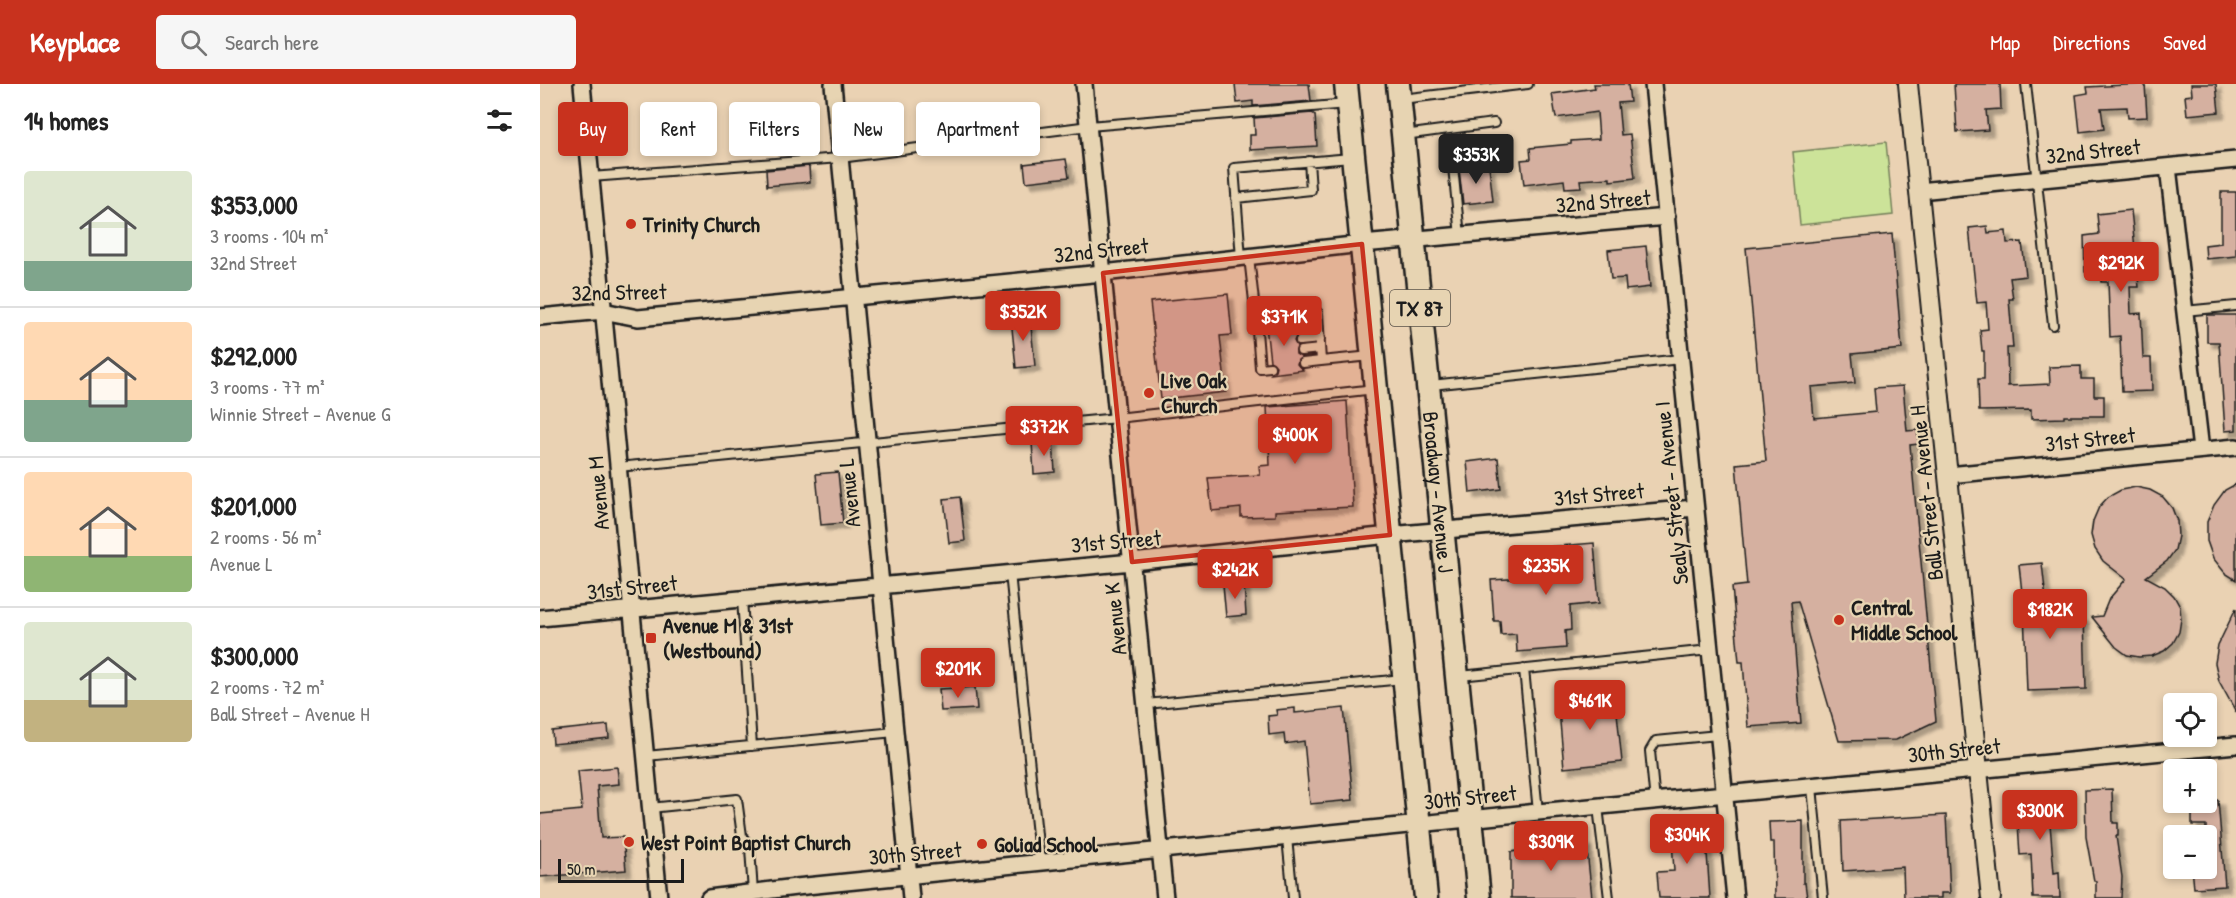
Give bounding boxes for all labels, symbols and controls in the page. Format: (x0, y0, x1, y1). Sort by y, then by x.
search box (156, 15, 576, 69)
text: Keyplace (30, 23, 120, 61)
icon: search (177, 26, 210, 59)
text: Search here (225, 27, 319, 57)
text: Map (1990, 28, 2020, 57)
text: Directions (2053, 28, 2130, 57)
text: Saved (2163, 28, 2206, 57)
chip: Buy (558, 102, 628, 156)
chip: Rent (640, 102, 717, 156)
chip: Filters (729, 102, 820, 156)
chip: New (832, 102, 904, 156)
chip: Apartment (916, 102, 1040, 156)
text: 14 homes (24, 103, 109, 138)
icon: filters (483, 104, 516, 137)
street label: 32nd Street (2044, 131, 2142, 171)
pin: $353K (1434, 134, 1518, 185)
text: $353K (1453, 140, 1499, 167)
street label: 32nd Street (1554, 182, 1652, 220)
text: $353,000 (210, 187, 298, 222)
icon: home (72, 195, 144, 267)
place label: Trinity Church (642, 209, 761, 240)
marker: Trinity Church (624, 217, 638, 231)
text: 3 rooms · 104 m² (210, 222, 328, 249)
street label: 32nd Street (1052, 230, 1150, 270)
pin: $292K (2079, 242, 2163, 293)
text: $292K (2098, 248, 2144, 275)
text: 32nd Street (210, 249, 296, 276)
street label: 32nd Street (571, 276, 667, 308)
road number: TX 87 (1390, 290, 1450, 326)
pin: $352K (981, 291, 1065, 342)
pin: $371K (1242, 296, 1326, 347)
text: $352K (999, 297, 1047, 324)
text: $371K (1261, 302, 1307, 329)
text: $292,000 (210, 338, 297, 373)
icon: home (72, 346, 144, 418)
place label: Live Oak Church (1161, 365, 1228, 420)
text: 3 rooms · 77 m² (210, 373, 324, 400)
marker: Live Oak Church (1142, 386, 1156, 400)
text: Winnie Street - Avenue G (210, 400, 391, 427)
street label: Sealy Street - Avenue I (1646, 400, 1696, 586)
street label: Ball Street - Avenue H (1902, 404, 1950, 582)
pin: $372K (1002, 406, 1086, 457)
street label: Broadway - Avenue J (1416, 410, 1462, 574)
text: $372K (1020, 412, 1068, 439)
pin: $400K (1253, 414, 1337, 465)
street label: 31st Street (2044, 419, 2137, 459)
text: $400K (1272, 420, 1318, 447)
street label: Avenue M (580, 455, 616, 531)
street label: Avenue L (830, 457, 868, 529)
street label: 31st Street (1553, 475, 1646, 513)
text: $201,000 (210, 488, 297, 523)
icon: home (72, 496, 144, 568)
street label: 31st Street (1070, 522, 1163, 560)
text: 2 rooms · 56 m² (210, 523, 322, 550)
pin: $235K (1504, 545, 1588, 596)
pin: $242K (1193, 549, 1277, 600)
text: Avenue L (210, 550, 273, 577)
text: $235K (1522, 551, 1570, 578)
text: $242K (1212, 555, 1258, 582)
street label: 31st Street (586, 567, 679, 607)
street label: Avenue K (1096, 581, 1134, 657)
pin: $182K (2008, 589, 2092, 640)
place label: Central Middle School (1851, 592, 1958, 647)
text: $182K (2027, 595, 2073, 622)
place label: Avenue M & 31st (Westbound) (663, 610, 794, 665)
marker: Central Middle School (1832, 613, 1846, 627)
marker: Avenue M & 31st (Westbound) (644, 631, 658, 645)
text: $300,000 (210, 638, 298, 673)
icon: home (72, 646, 144, 718)
pin: $201K (916, 648, 1000, 699)
text: $201K (935, 654, 981, 681)
text: 2 rooms · 72 m² (210, 673, 324, 700)
pin: $461K (1548, 680, 1632, 731)
text: $461K (1568, 686, 1612, 713)
map controls (2163, 693, 2217, 879)
button: locate (2163, 693, 2217, 747)
text: Ball Street - Avenue H (210, 700, 370, 727)
street label: 30th Street (1906, 730, 2002, 770)
button: + (2163, 759, 2217, 813)
street label: 30th Street (1422, 777, 1518, 817)
pin: $300K (1998, 790, 2082, 841)
text: $300K (2016, 796, 2064, 823)
pin: $304K (1645, 814, 1729, 865)
text: $304K (1664, 820, 1710, 847)
pin: $309K (1509, 821, 1593, 872)
button: − (2163, 825, 2217, 879)
place label: West Point Baptist Church (641, 827, 851, 858)
text: $309K (1528, 827, 1574, 854)
place label: Goliad School (994, 829, 1099, 859)
street label: 30th Street (867, 834, 963, 872)
marker: West Point Baptist Church (622, 835, 636, 849)
marker: Goliad School (975, 837, 989, 851)
scale bar (558, 856, 684, 884)
text: 50 m (567, 858, 596, 880)

